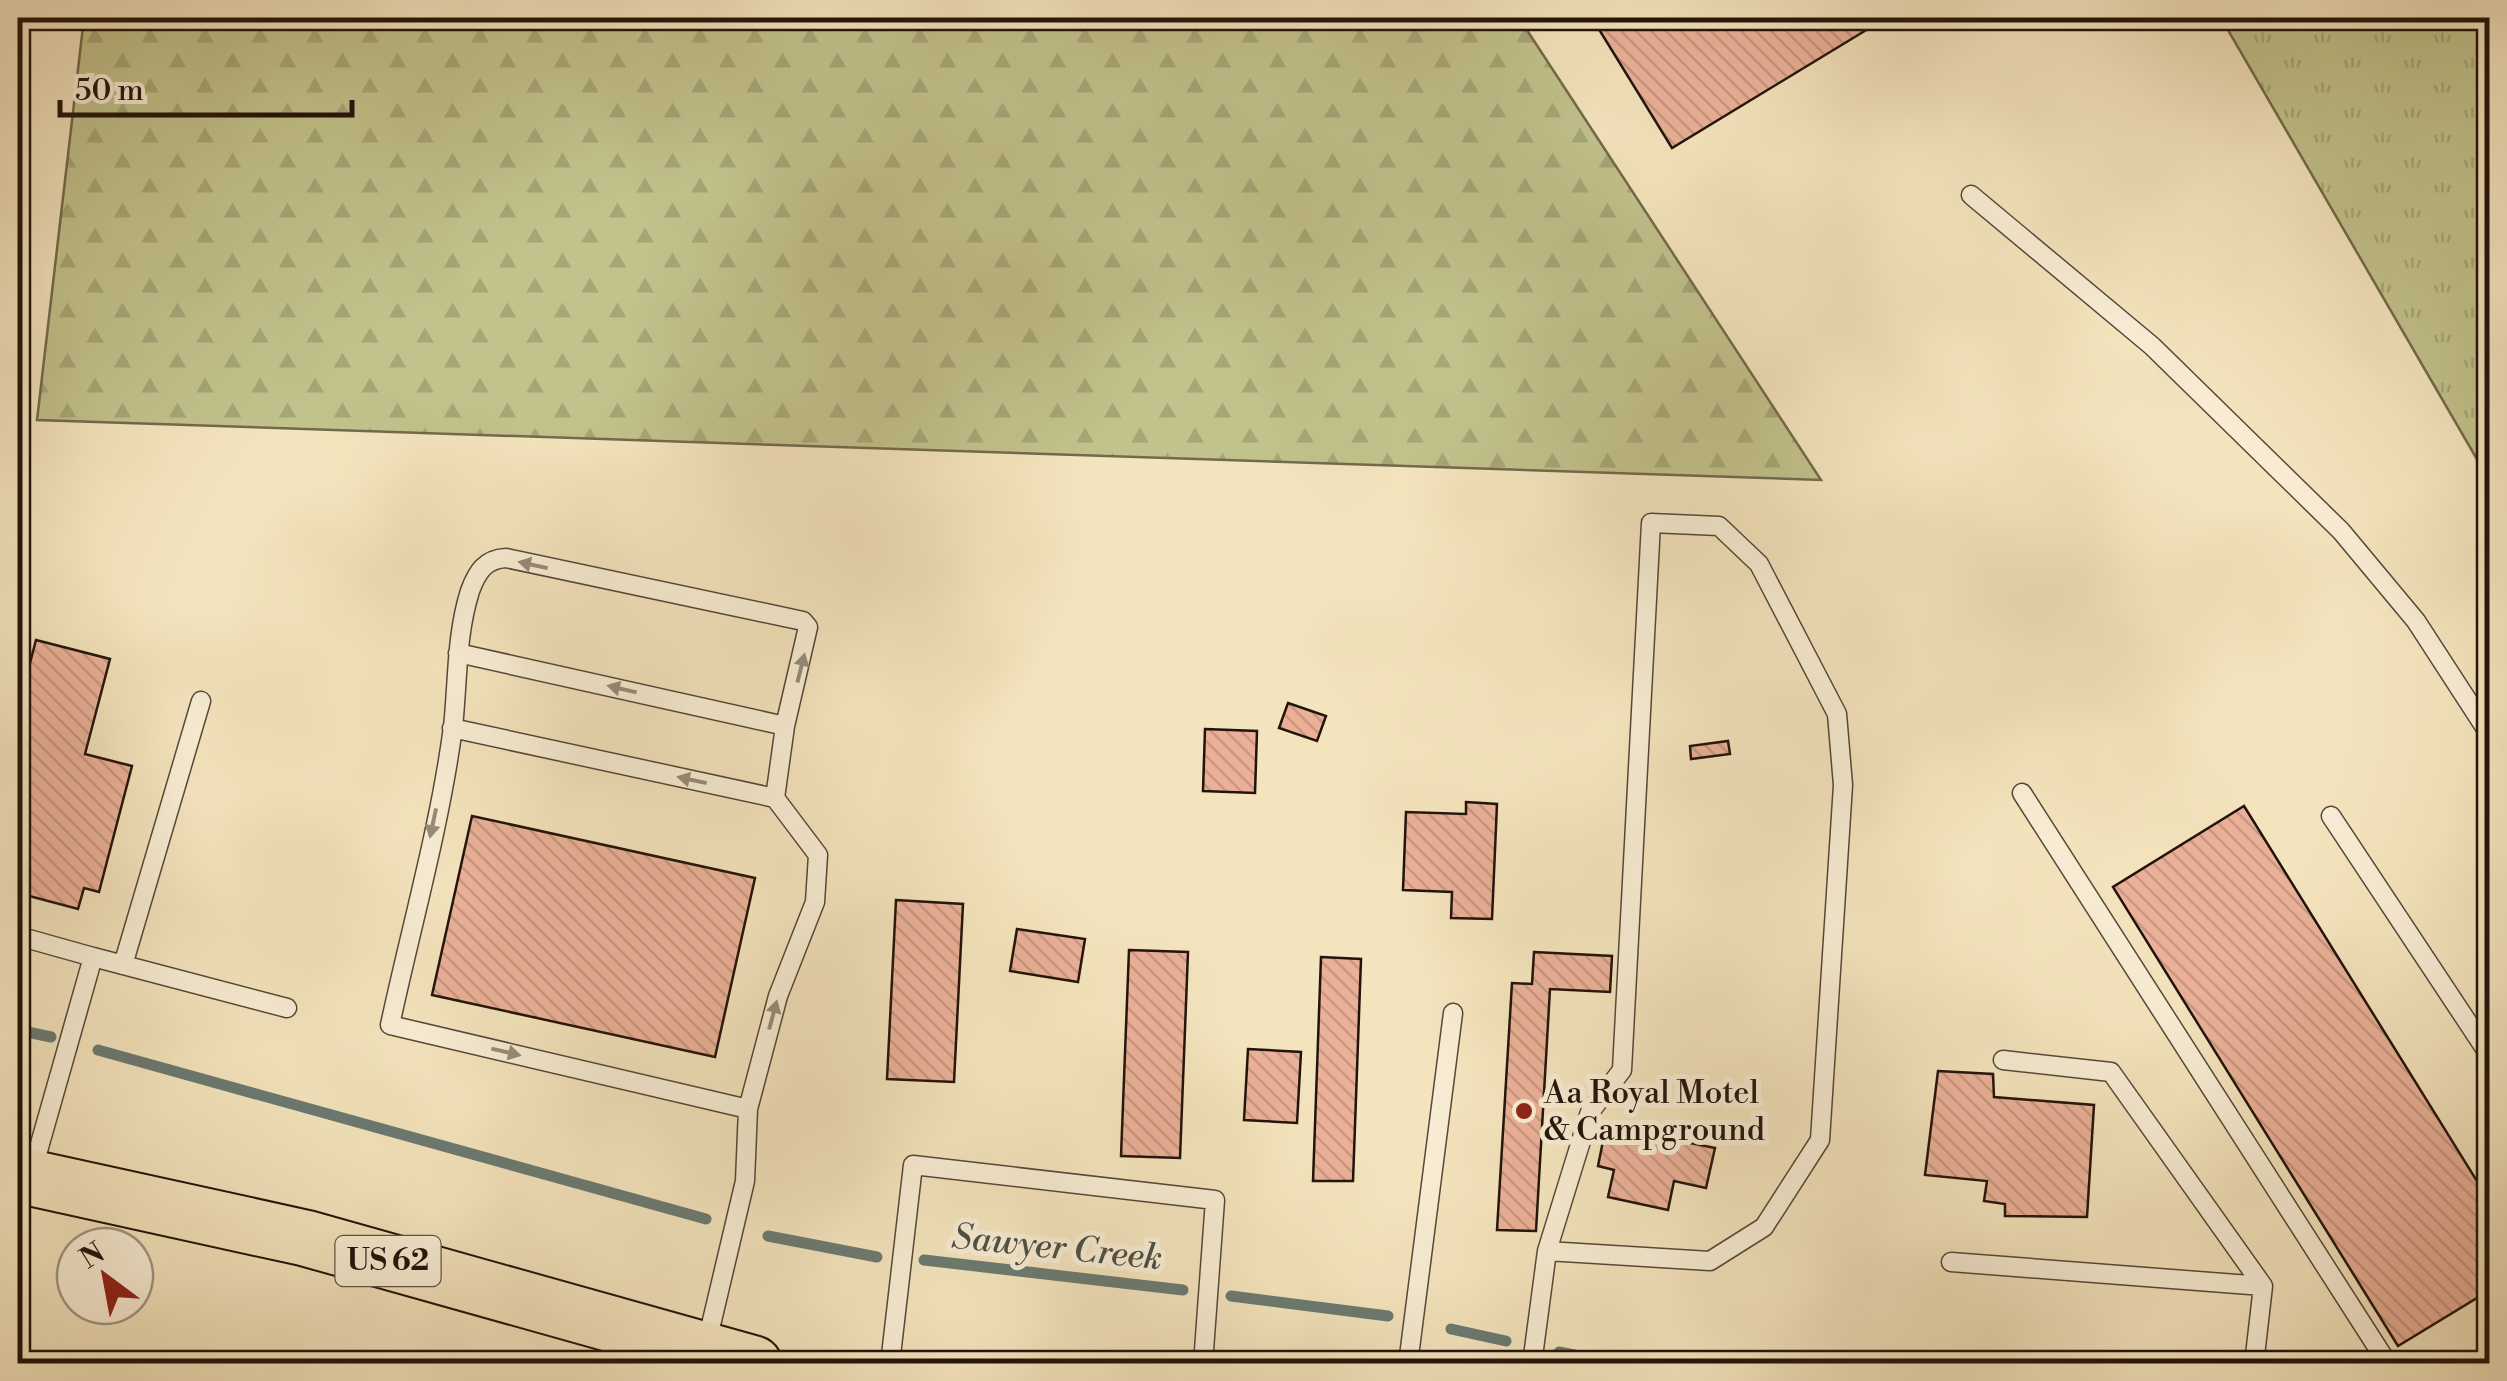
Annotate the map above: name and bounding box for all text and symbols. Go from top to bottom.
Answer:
scale bar [60,55,352,117]
text: 50 m [75,72,144,110]
one-way arrow [517,556,548,572]
one-way arrow [794,652,809,683]
one-way arrow [606,681,637,696]
one-way arrow [676,771,707,787]
one-way arrow [424,808,440,839]
one-way arrow [765,999,781,1030]
one-way arrow [491,1045,522,1060]
place label: Aa Royal Motel & Campground [1543,1073,1765,1150]
marker: Aa Royal Motel & Campground [1513,1100,1535,1122]
water label: Sawyer Creek [950,1216,1164,1280]
north arrow [55,1226,155,1326]
text: N [74,1235,111,1277]
road number: US 62 [336,1236,440,1286]

